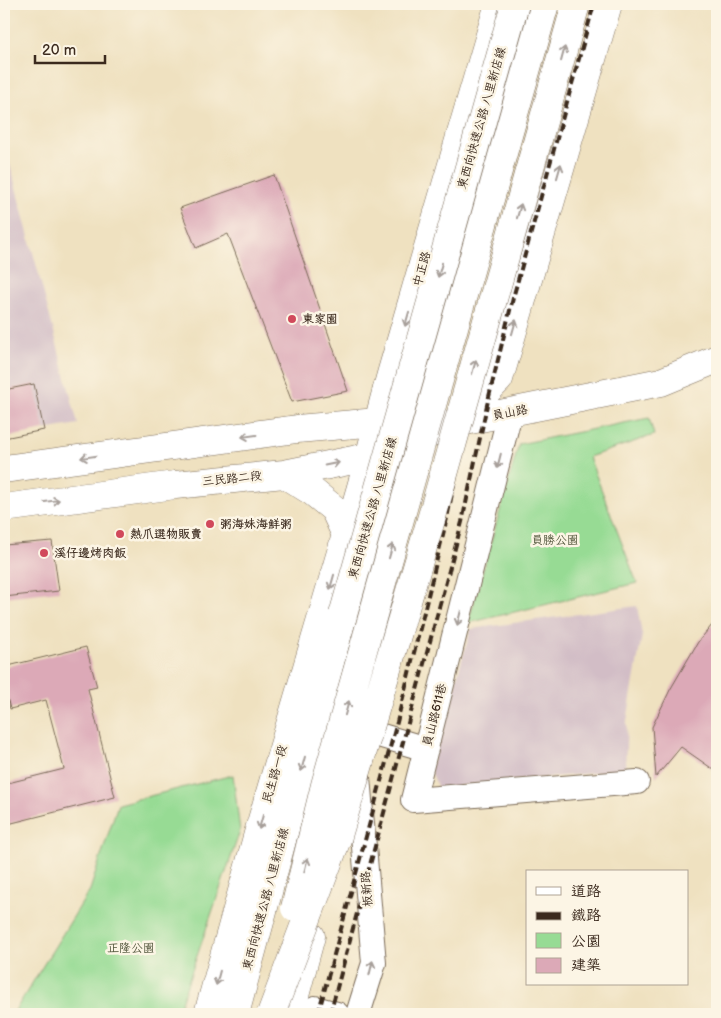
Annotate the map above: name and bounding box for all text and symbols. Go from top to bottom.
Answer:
scale bar [35,32,105,64]
text: 20 m [42,41,76,60]
street label: 東西向快速公路 八里新店線 [454,45,510,191]
one-way arrow [558,47,568,63]
one-way arrow [555,163,565,179]
one-way arrow [514,203,524,219]
street label: 中正路 [410,250,434,288]
one-way arrow [434,261,444,277]
one-way arrow [401,311,411,327]
place label: 東家園 [302,312,338,327]
marker: 東家園 [286,313,298,325]
one-way arrow [510,319,520,335]
one-way arrow [470,359,480,375]
street label: 員山路 [491,402,529,424]
one-way arrow [241,431,257,441]
street label: 東西向快速公路 八里新店線 [345,435,401,581]
one-way arrow [80,452,96,462]
one-way arrow [494,452,503,468]
one-way arrow [323,459,339,468]
street label: 三民路二段 [201,468,263,490]
one-way arrow [44,496,60,506]
place label: 粥海妹海鮮粥 [220,517,292,532]
marker: 粥海妹海鮮粥 [204,518,216,530]
place label: 熱爪選物販賣 [130,527,202,542]
marker: 熱爪選物販賣 [114,528,126,540]
park label: 員勝公園 [531,533,579,548]
one-way arrow [386,544,396,560]
place label: 溪仔邊烤肉飯 [54,546,127,561]
marker: 溪仔邊烤肉飯 [38,547,50,559]
one-way arrow [326,574,336,590]
one-way arrow [454,610,463,626]
street label: 員山路611巷 [420,682,450,748]
one-way arrow [343,700,352,716]
street label: 民生路一段 [260,743,290,805]
one-way arrow [297,755,307,771]
one-way arrow [255,813,265,829]
street label: 東西向快速公路 八里新店線 [240,826,292,972]
one-way arrow [302,857,311,873]
street label: 板新路 [358,870,376,908]
legend [526,870,688,986]
text: 道路 [571,882,601,901]
text: 鐵路 [571,906,601,925]
text: 公園 [571,932,601,951]
park label: 正隆公園 [107,941,155,956]
text: 建築 [571,956,601,975]
one-way arrow [367,960,376,976]
one-way arrow [212,970,222,986]

